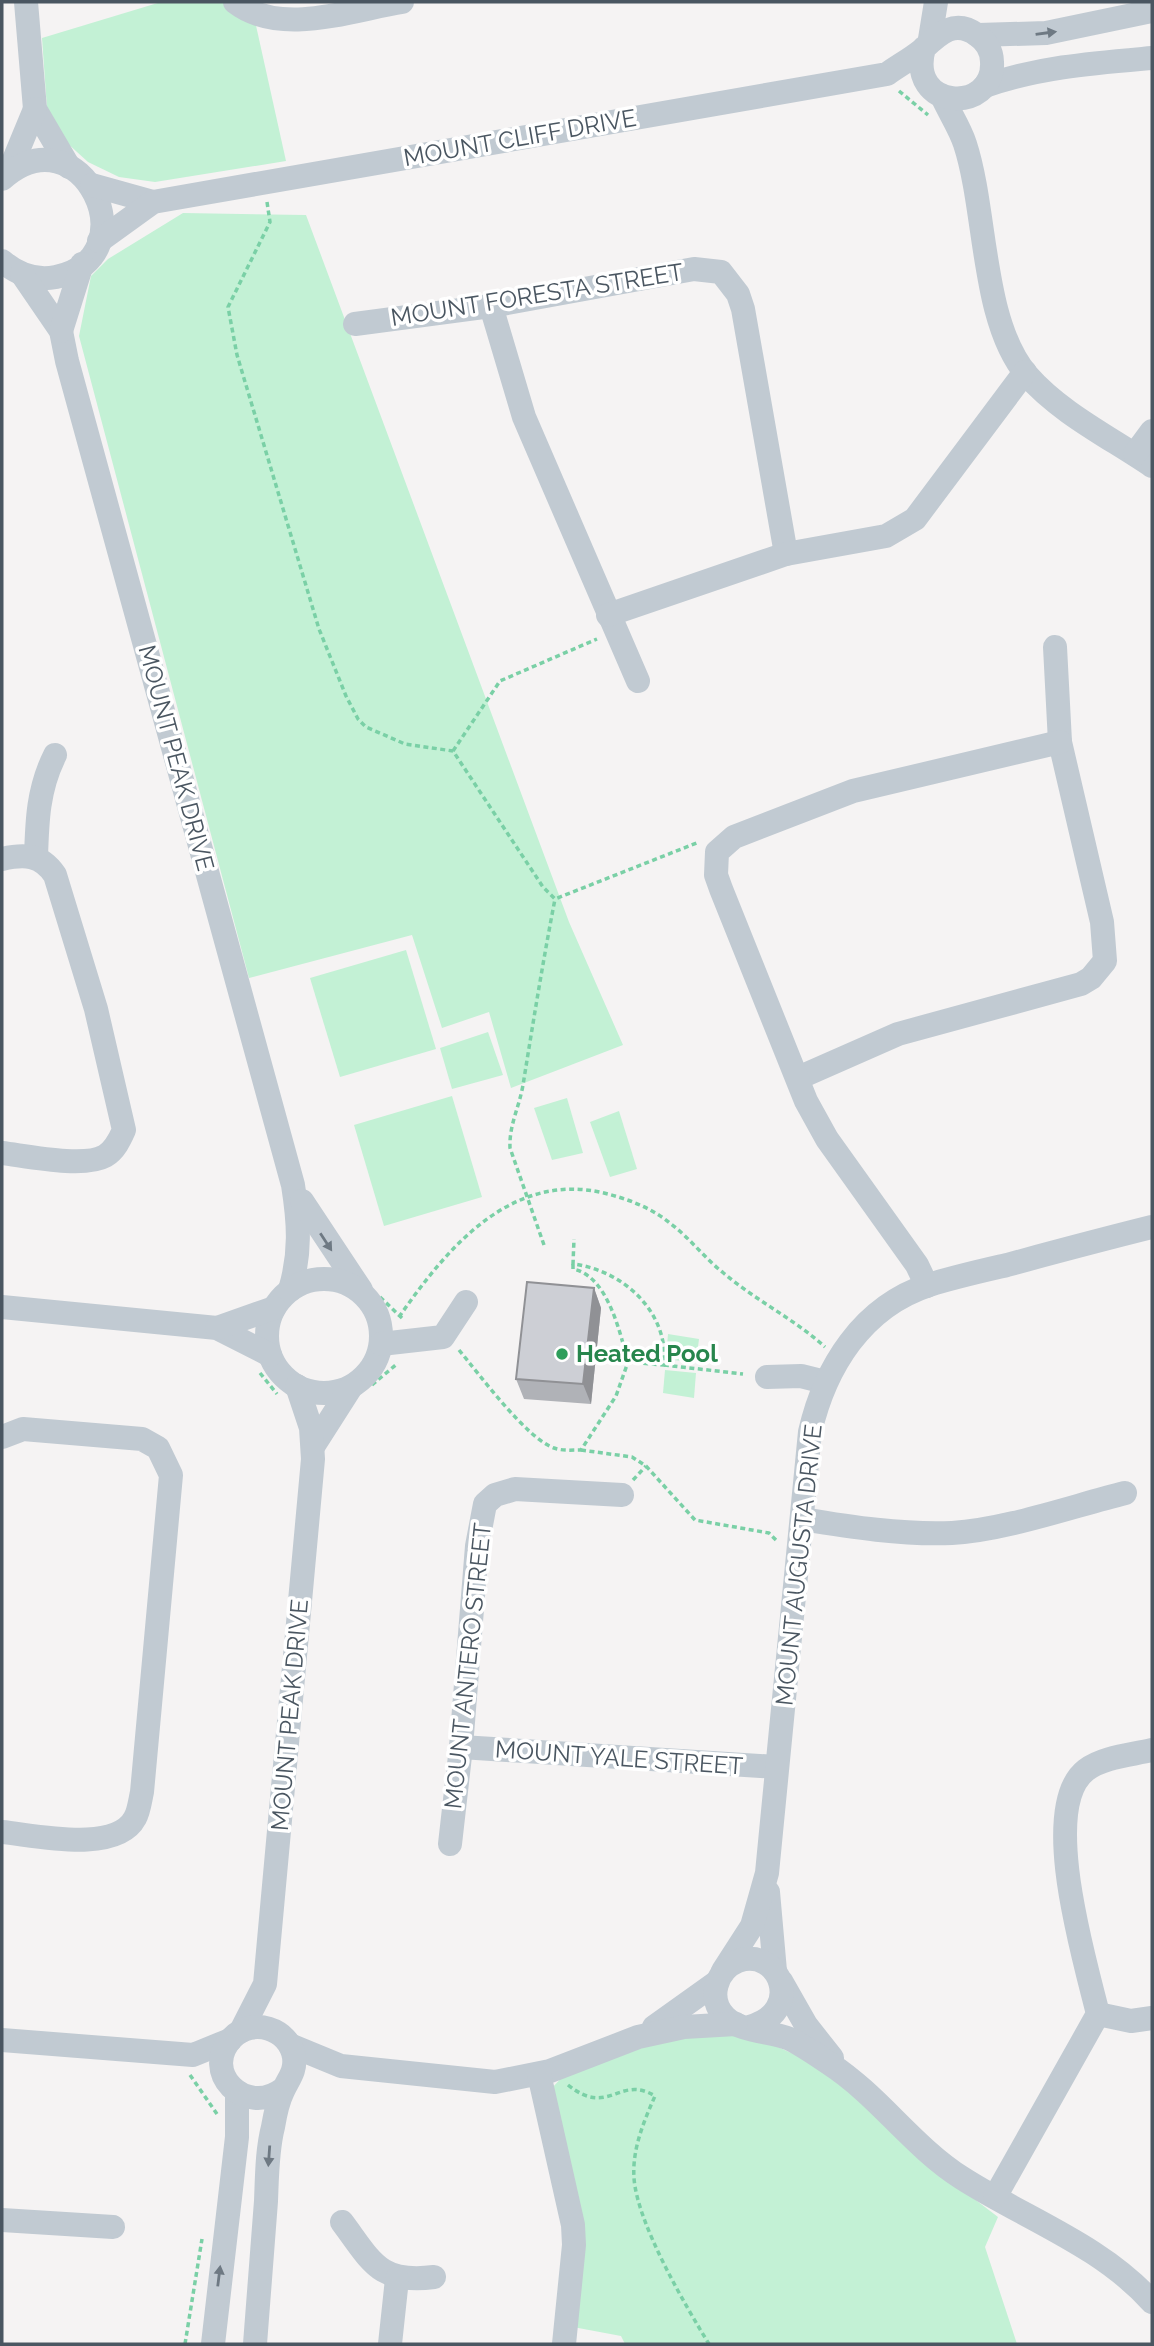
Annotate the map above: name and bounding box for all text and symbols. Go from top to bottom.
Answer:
one-way arrow [1035,27,1057,38]
street label: MOUNT CLIFF DRIVE [401,103,638,172]
street label: MOUNT FORESTA STREET [389,257,686,332]
street label: MOUNT PEAK DRIVE [132,642,221,874]
one-way arrow [320,1233,333,1252]
place label: Heated Pool [576,1339,718,1368]
marker: Heated Pool [554,1346,570,1362]
street label: MOUNT AUGUSTA DRIVE [769,1423,828,1707]
street label: MOUNT ANTERO STREET [438,1521,497,1810]
street label: MOUNT PEAK DRIVE [265,1598,314,1832]
street label: MOUNT YALE STREET [494,1734,744,1781]
one-way arrow [263,2145,274,2167]
one-way arrow [214,2265,225,2287]

